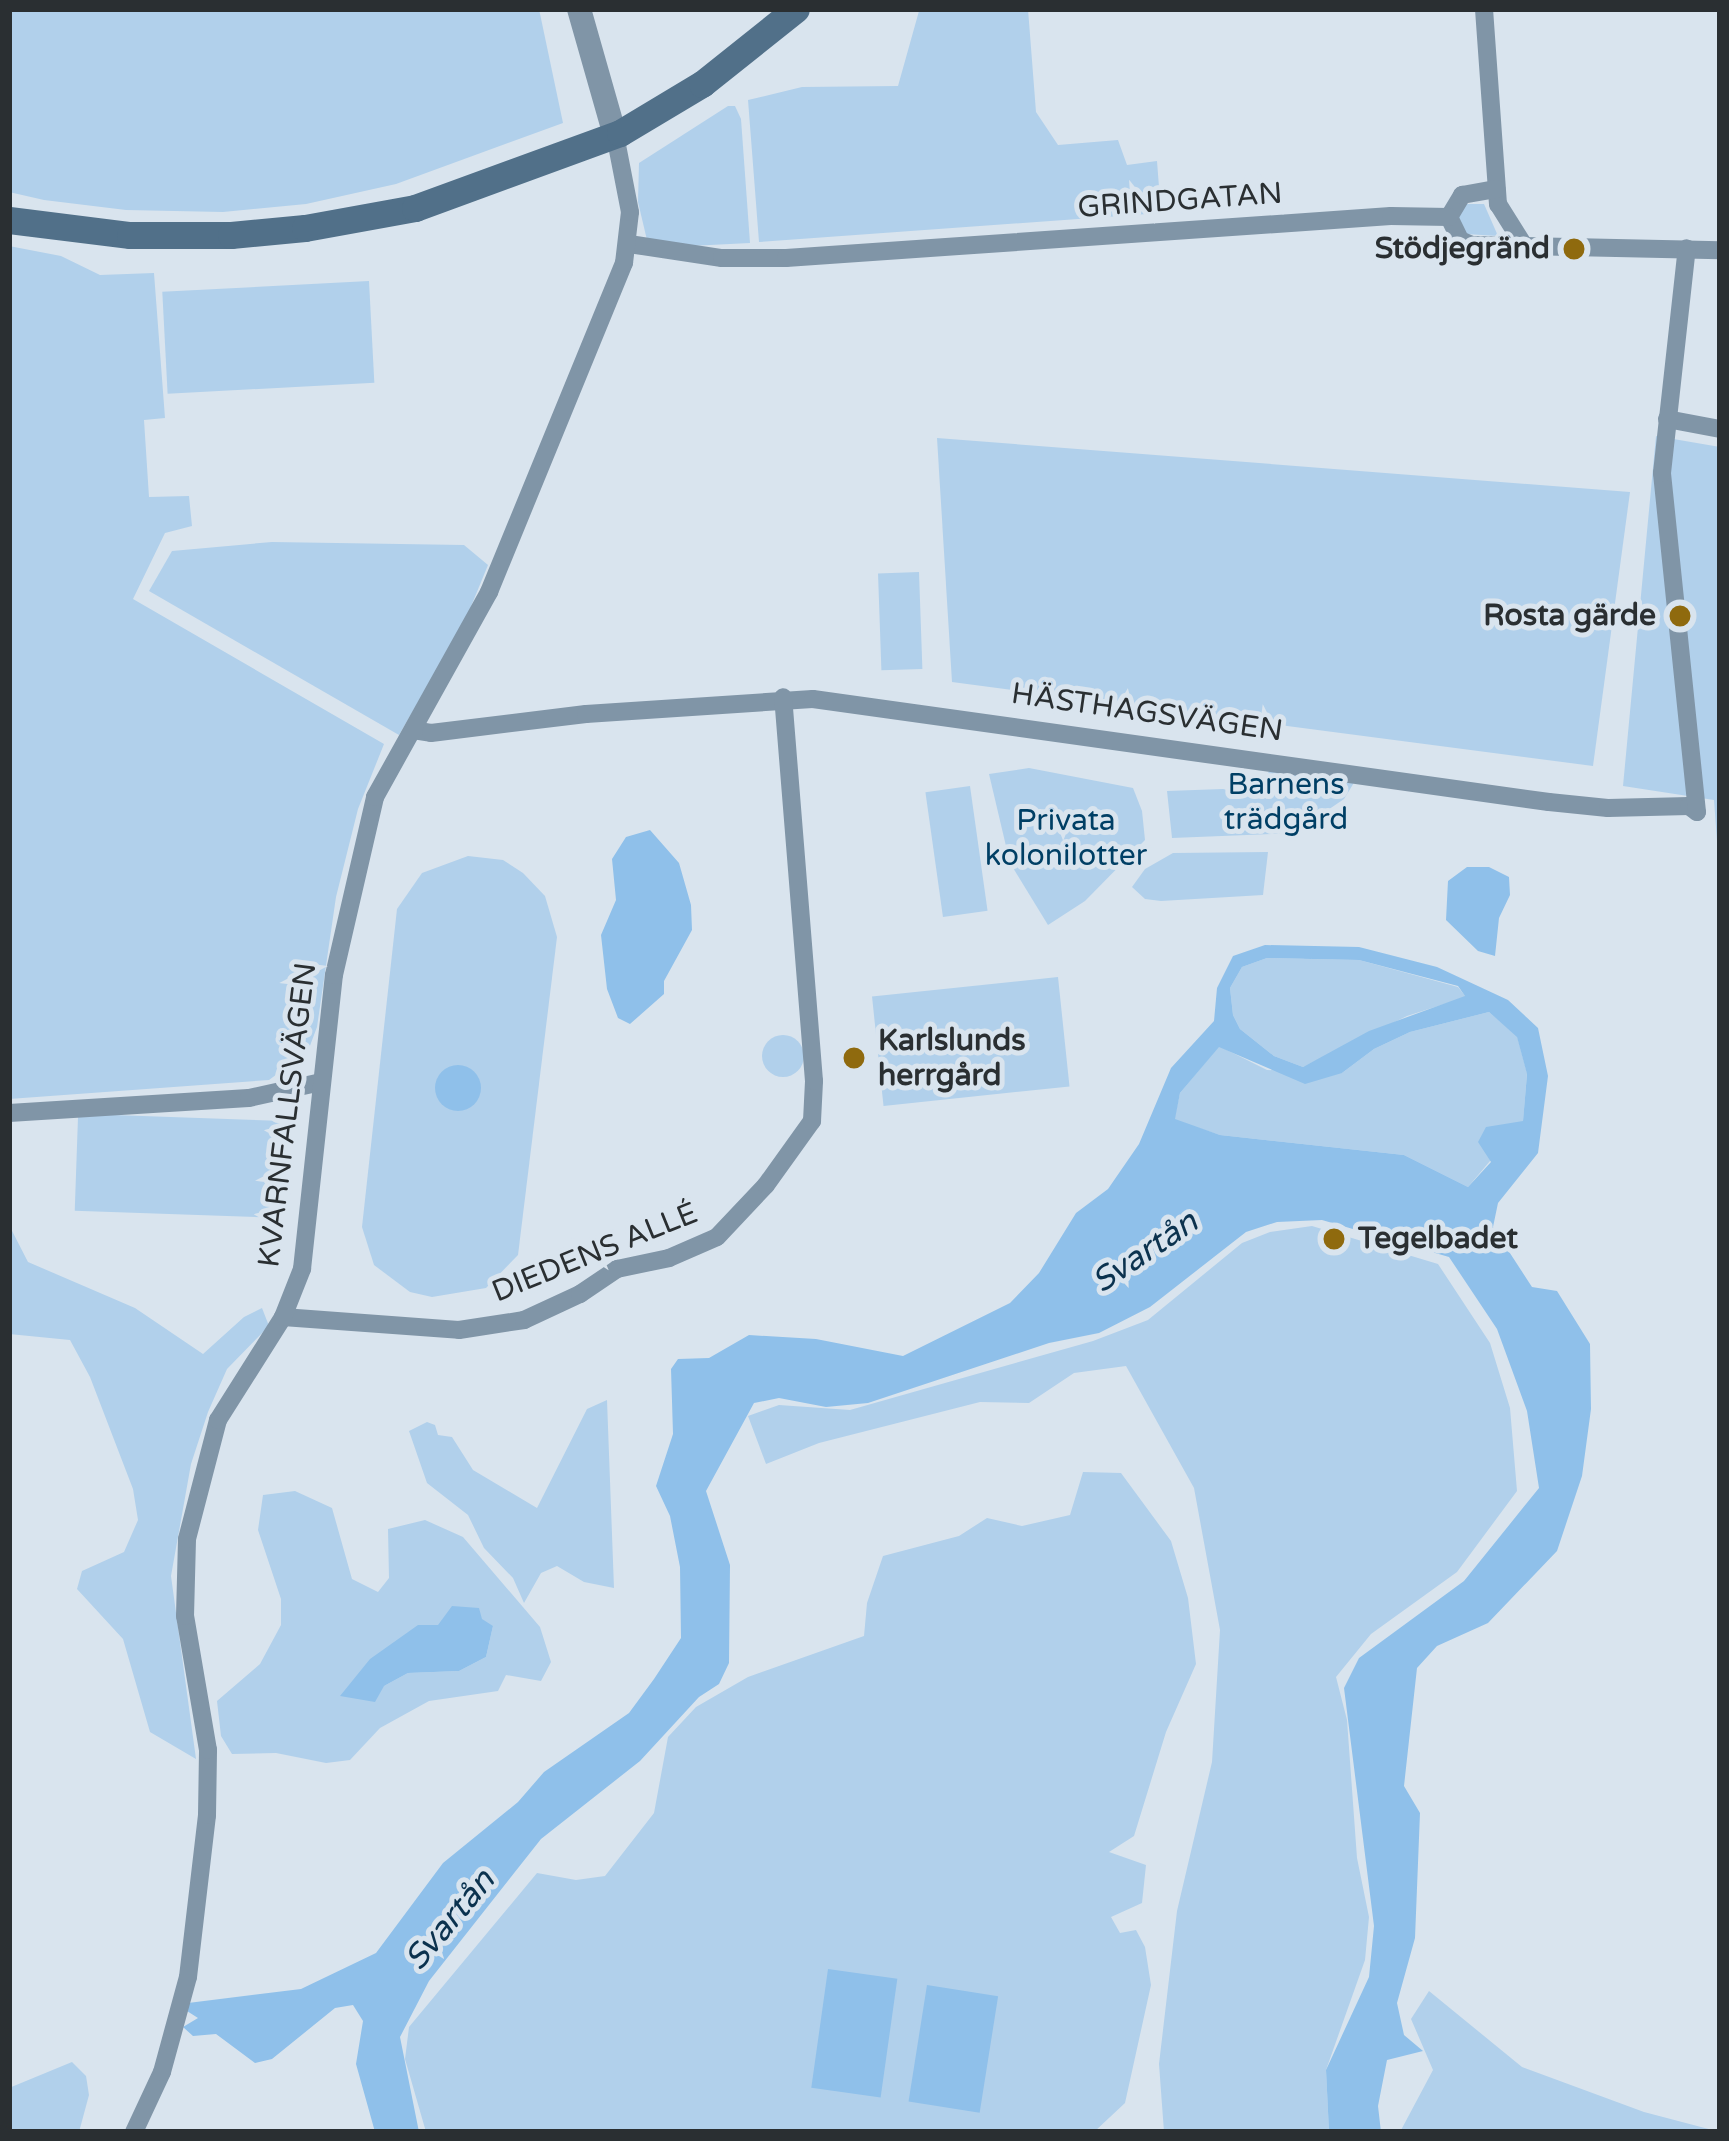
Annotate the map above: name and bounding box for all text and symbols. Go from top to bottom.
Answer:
street label: GRINDGATAN [1076,176,1284,226]
place label: Stödjegränd [1375,231,1550,267]
marker: Stödjegränd [1561,236,1587,262]
place label: Rosta gärde [1483,598,1656,634]
marker: Rosta gärde [1667,603,1693,629]
street label: HÄSTHAGSVÄGEN [1009,676,1285,750]
park label: Barnens trädgård [1224,767,1348,838]
park label: Privata kolonilotter [985,803,1147,874]
street label: KVARNFALLSVÄGEN [251,961,325,1269]
place label: Karlslunds herrgård [878,1023,1026,1094]
marker: Karlslunds herrgård [841,1045,867,1071]
street label: DIEDENS ALLÉ [487,1195,703,1311]
water label: Svartån [1085,1202,1205,1302]
place label: Tegelbadet [1358,1221,1518,1257]
marker: Tegelbadet [1321,1226,1347,1252]
water label: Svartån [397,1862,503,1978]

